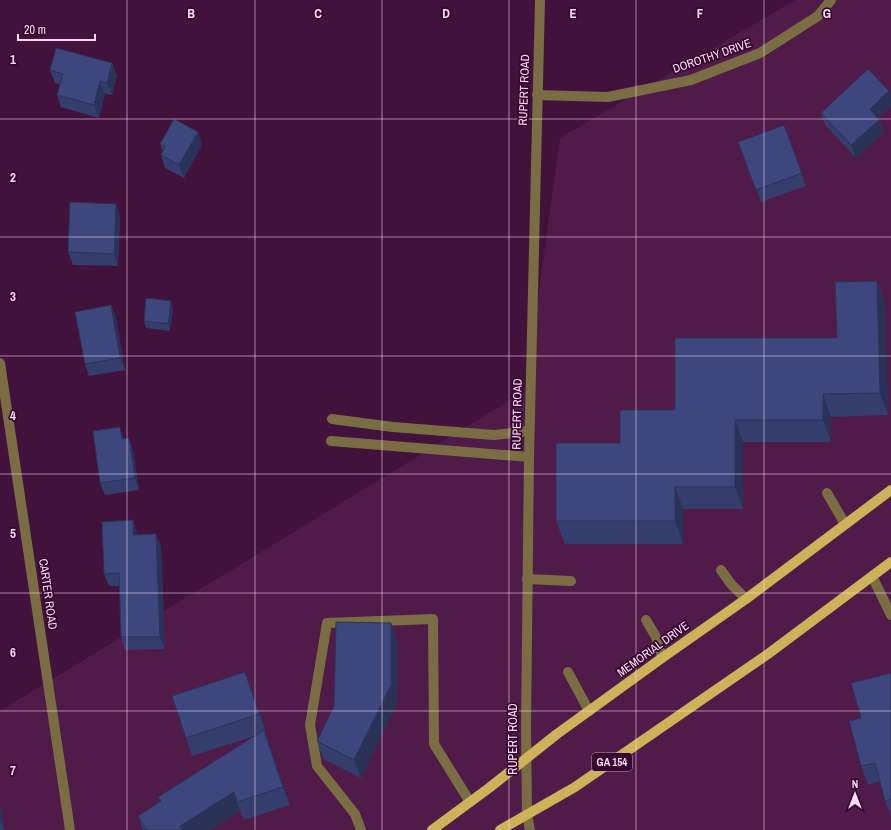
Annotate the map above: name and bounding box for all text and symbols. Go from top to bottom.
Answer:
text: B [187,5,195,22]
text: C [314,5,322,22]
text: D [442,5,450,22]
text: E [569,5,577,22]
text: F [697,5,704,22]
text: G [823,5,831,22]
scale bar [18,16,95,42]
text: 20 m [24,22,46,38]
street label: DOROTHY DRIVE [671,35,753,77]
text: 1 [10,51,16,68]
street label: RUPERT ROAD [515,54,533,126]
text: 2 [10,169,16,186]
text: 3 [10,288,16,305]
street label: RUPERT ROAD [508,378,526,450]
text: 4 [10,407,16,424]
text: 5 [10,525,16,542]
street label: CARTER ROAD [35,558,61,630]
street label: MEMORIAL DRIVE [614,618,692,680]
text: 6 [10,644,16,661]
street label: RUPERT ROAD [505,703,521,775]
road number: GA 154 [592,753,632,771]
text: 7 [10,762,16,779]
north arrow [835,774,875,814]
text: N [852,777,858,791]

